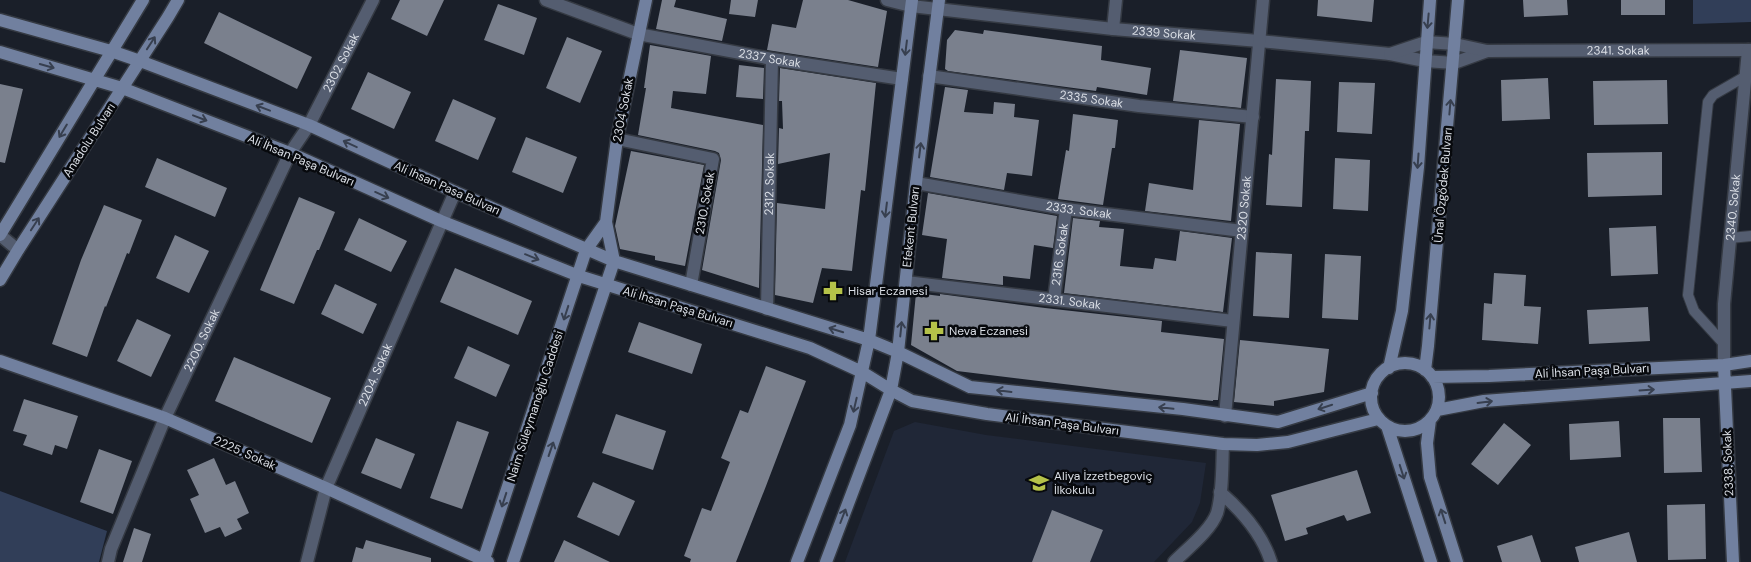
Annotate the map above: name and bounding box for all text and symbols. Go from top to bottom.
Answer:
one-way arrow [1423,13,1433,29]
street label: 2339 Sokak [1131,23,1196,44]
street label: 2302 Sokak [319,30,363,95]
one-way arrow [146,36,157,50]
one-way arrow [901,40,911,56]
street label: 2341. Sokak [1587,42,1650,59]
street label: 2337 Sokak [737,45,802,71]
one-way arrow [38,61,54,71]
street label: 2304 Sokak [609,76,637,144]
street label: 2335 Sokak [1058,87,1124,112]
one-way arrow [1445,99,1454,115]
street label: Anadolu Bulvarı [59,100,119,180]
one-way arrow [256,103,271,112]
one-way arrow [192,114,208,123]
one-way arrow [58,124,68,138]
street label: Ünal Özgödek Bulvarı [1430,127,1456,243]
street label: Ali İhsan Paşa Bulvarı [245,130,357,190]
one-way arrow [343,139,358,149]
one-way arrow [915,142,925,158]
street label: 2312. Sokak [761,152,778,216]
one-way arrow [1414,152,1423,168]
street label: Ali Ihsan Pasa Bulvarı [391,157,503,219]
street label: 2310. Sokak [692,170,718,236]
street label: 2340. Sokak [1722,173,1744,242]
street label: 2320 Sokak [1233,175,1255,241]
street label: Efekent Bulvarı [899,186,923,268]
one-way arrow [374,190,389,200]
street label: 2333. Sokak [1044,198,1113,223]
one-way arrow [881,201,891,217]
one-way arrow [30,217,40,231]
street label: 2316. Sokak [1048,222,1072,287]
one-way arrow [524,253,539,262]
pharmacy icon: Hisar Eczanesi [822,280,844,302]
street label: Ali İhsan Paşa Bulvarı [621,283,735,331]
place label: Hisar Eczanesi [848,283,928,299]
street label: 2331. Sokak [1038,290,1102,313]
one-way arrow [561,305,571,321]
street label: 2200. Sokak [180,306,223,374]
one-way arrow [1425,314,1435,330]
pharmacy icon: Neva Eczanesi [923,320,945,342]
one-way arrow [896,321,906,337]
place label: Neva Eczanesi [949,323,1028,339]
one-way arrow [829,325,845,334]
street label: Naim Süleymanoğlu Caddesi [503,328,567,483]
street label: 2204. Sokak [355,341,396,409]
street label: Ali İhsan Paşa Bulvarı [1534,360,1650,382]
one-way arrow [1638,385,1654,394]
one-way arrow [997,386,1013,396]
one-way arrow [850,396,859,412]
one-way arrow [1476,397,1492,407]
one-way arrow [1317,402,1333,412]
one-way arrow [1158,403,1174,413]
street label: Ali İhsan Paşa Bulvarı [1004,409,1120,439]
street label: 2338. Sokak [1719,429,1737,497]
street label: 2225. Sokak [211,432,279,474]
one-way arrow [547,442,556,458]
one-way arrow [1398,464,1408,480]
place label: Aliya İzzetbegoviç İlkokulu [1054,468,1152,498]
school or university icon: Aliya İzzetbegoviç İlkokulu [1028,472,1050,494]
one-way arrow [498,492,508,508]
one-way arrow [1437,508,1447,524]
one-way arrow [839,509,848,525]

